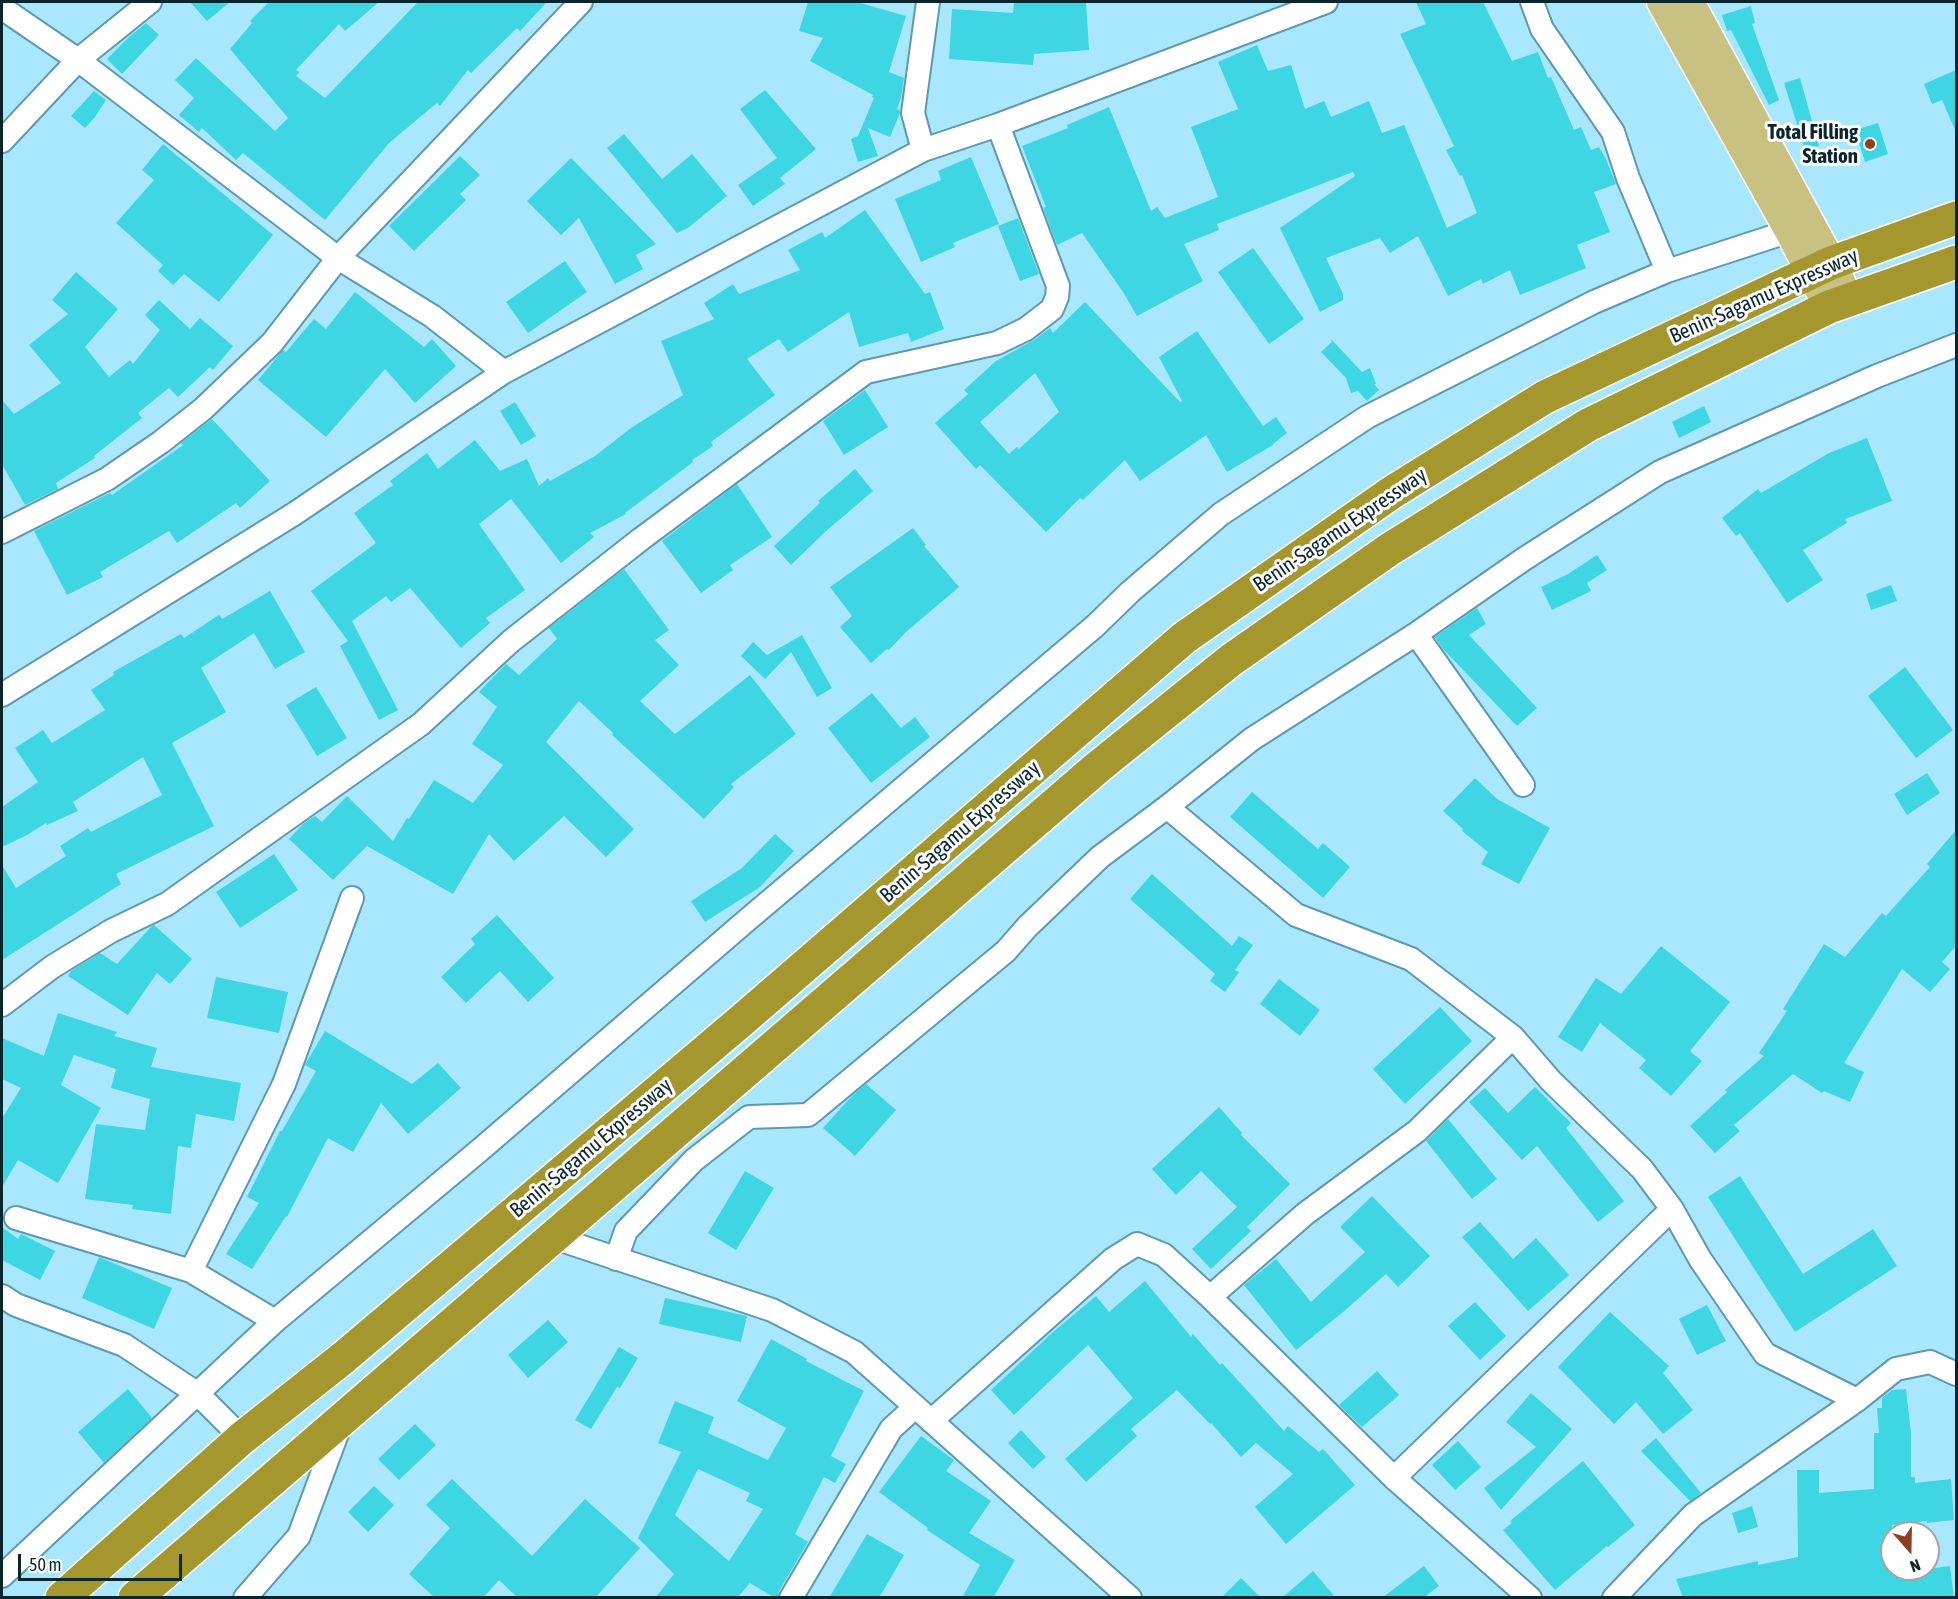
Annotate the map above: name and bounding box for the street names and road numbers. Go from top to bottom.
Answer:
street label: Benin-Sagamu Expressway [1666,243,1862,349]
street label: Benin-Sagamu Expressway [1249,463,1431,597]
street label: Benin-Sagamu Expressway [875,756,1045,908]
street label: Benin-Sagamu Expressway [505,1073,677,1223]

